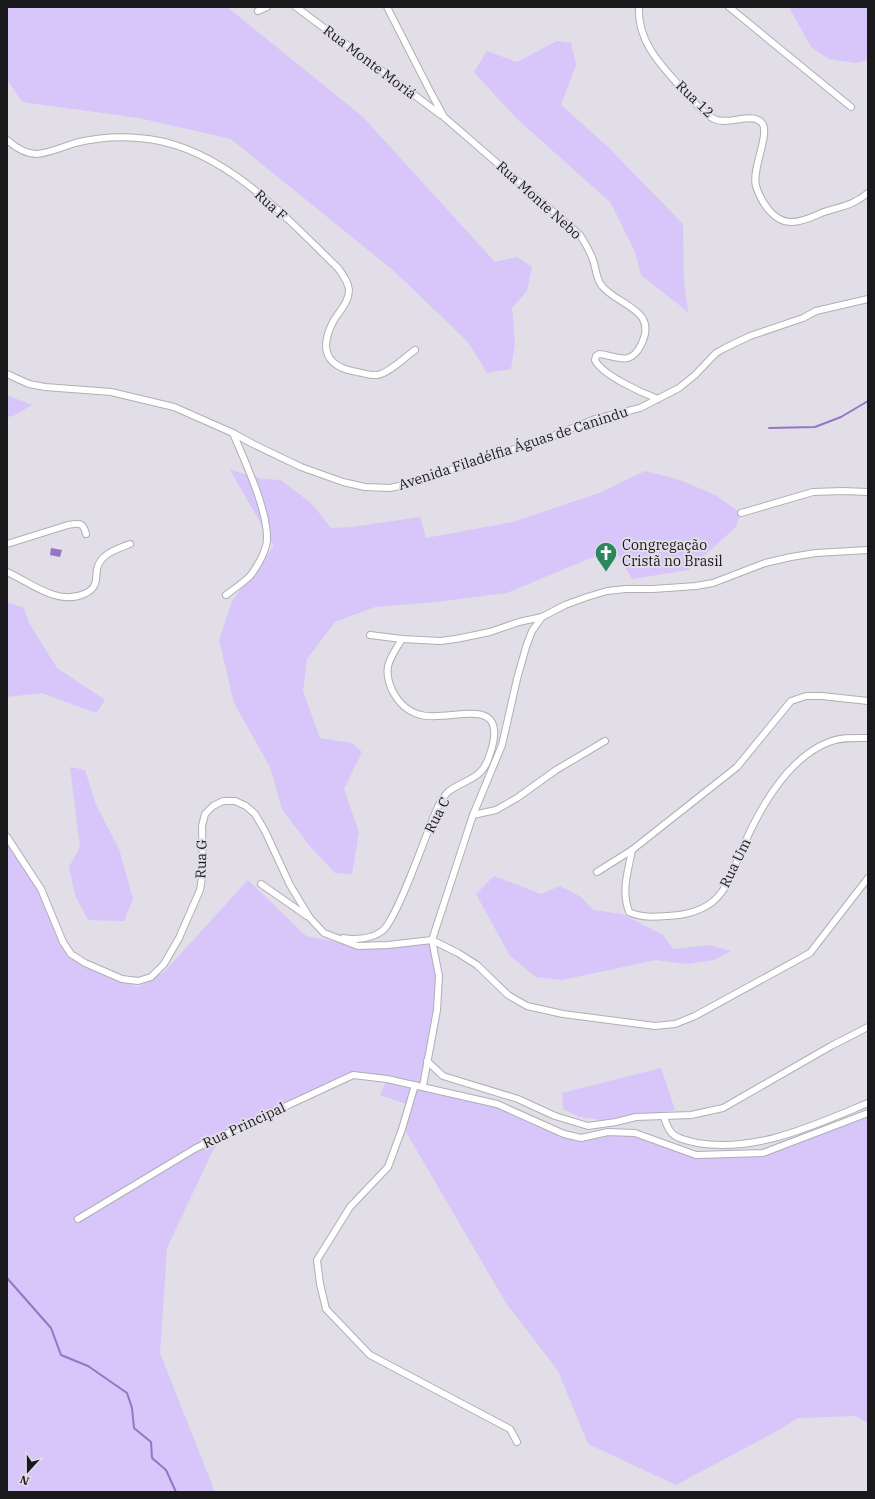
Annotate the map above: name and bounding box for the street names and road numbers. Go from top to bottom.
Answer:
street label: Rua Monte Moriá [320,21,420,103]
street label: Rua 12 [672,77,718,121]
street label: Rua Monte Nebo [493,157,585,243]
street label: Rua F [251,186,291,224]
street label: Avenida Filadélfia Águas de Canindu [396,401,630,494]
street label: Rua C [420,794,454,836]
street label: Rua Um [715,835,755,891]
street label: Rua G [191,839,211,879]
street label: Rua Principal [200,1098,288,1152]

